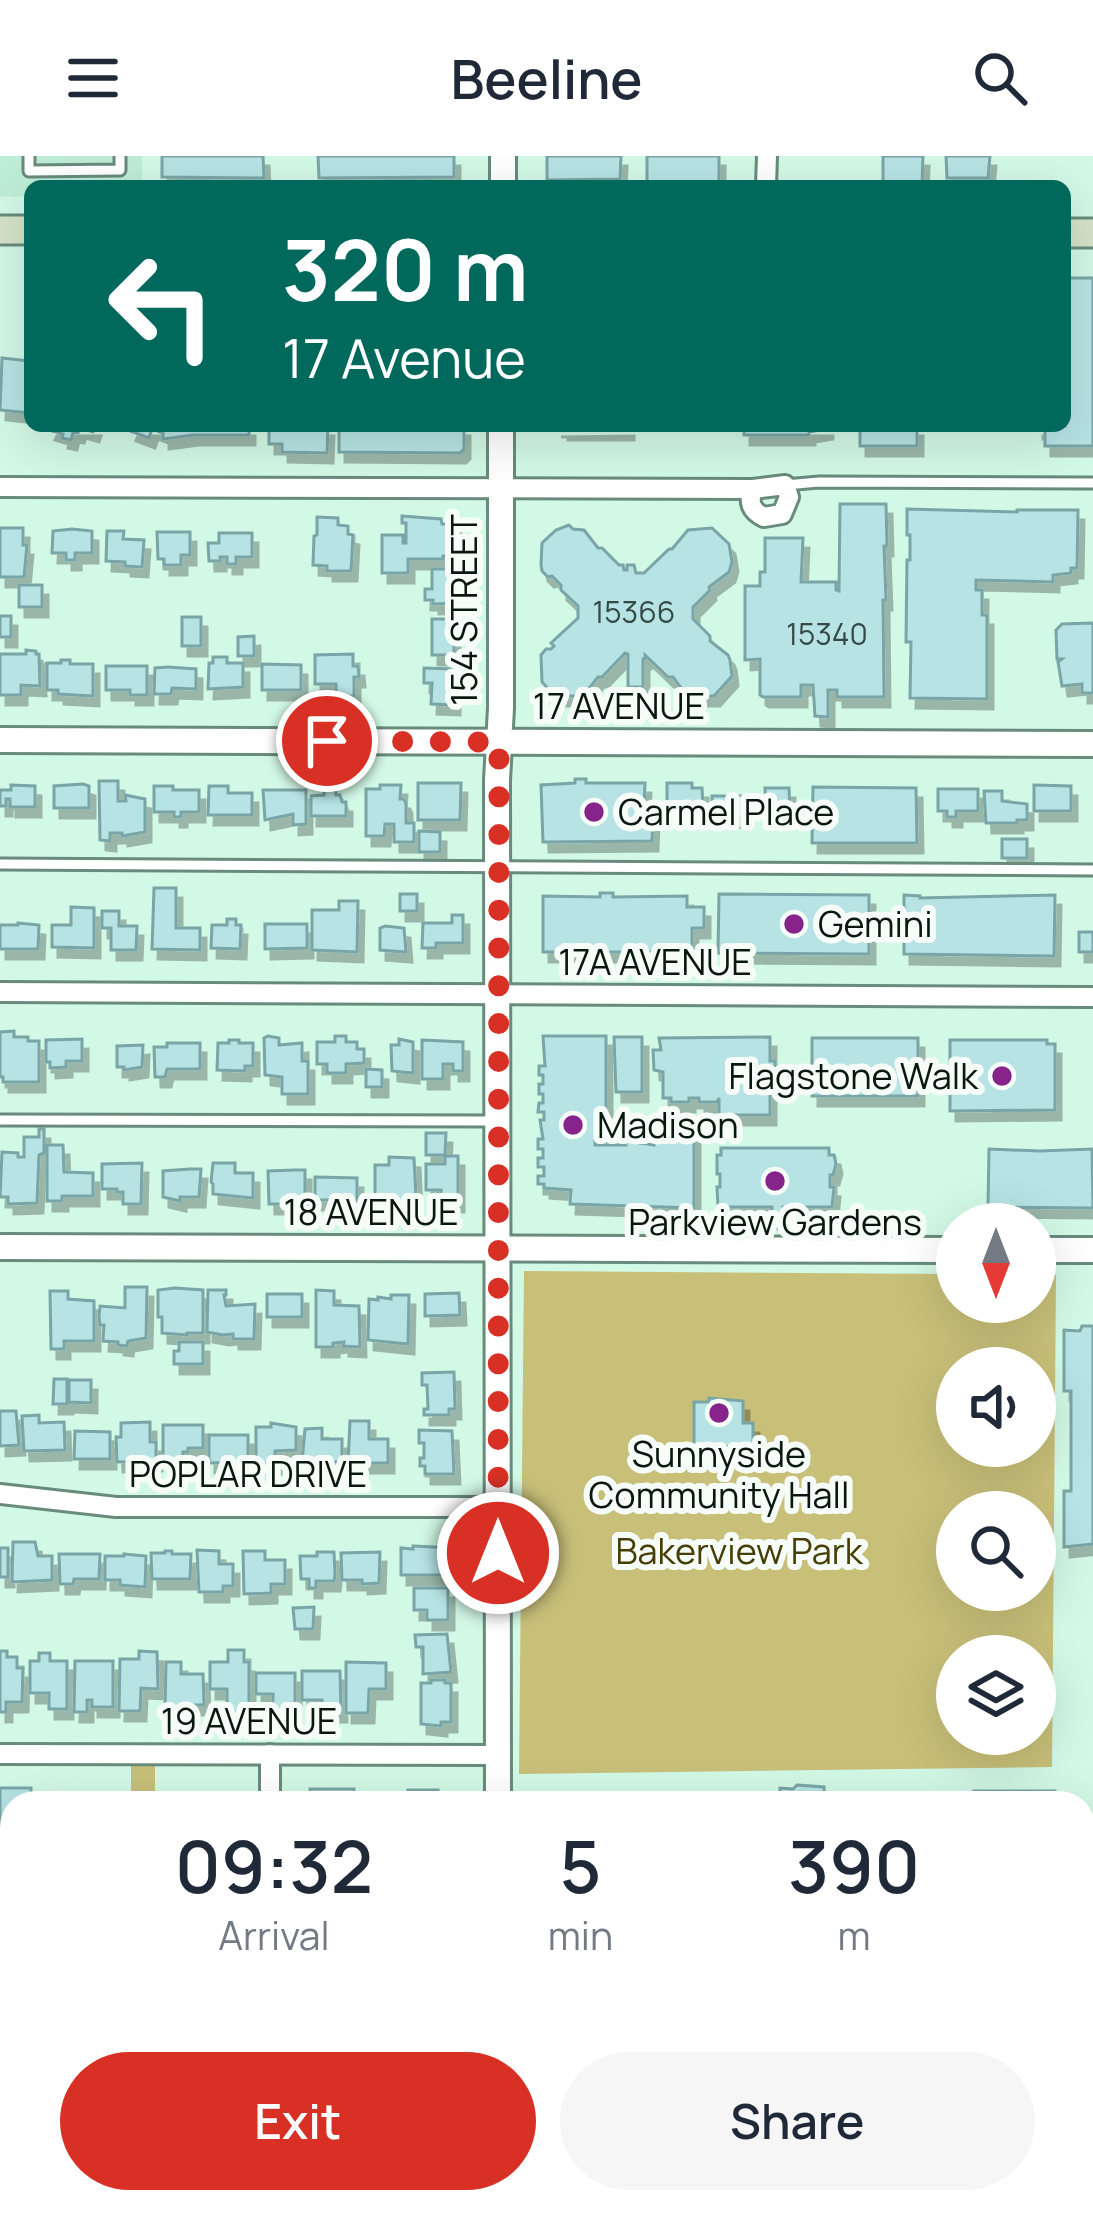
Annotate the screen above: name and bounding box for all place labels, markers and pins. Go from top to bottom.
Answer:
pin [276,690,378,792]
place label: Carmel Place [618,787,834,836]
marker: Carmel Place [581,799,607,825]
place label: Gemini [818,899,933,948]
marker: Gemini [781,911,807,937]
place label: Flagstone Walk [728,1051,979,1100]
marker: Flagstone Walk [989,1063,1015,1089]
place label: Madison [597,1100,739,1149]
marker: Madison [560,1112,586,1138]
marker: Parkview Gardens [762,1168,788,1194]
place label: Parkview Gardens [628,1197,922,1246]
marker: Sunnyside Community Hall [706,1400,732,1426]
place label: Sunnyside Community Hall [589,1429,849,1519]

